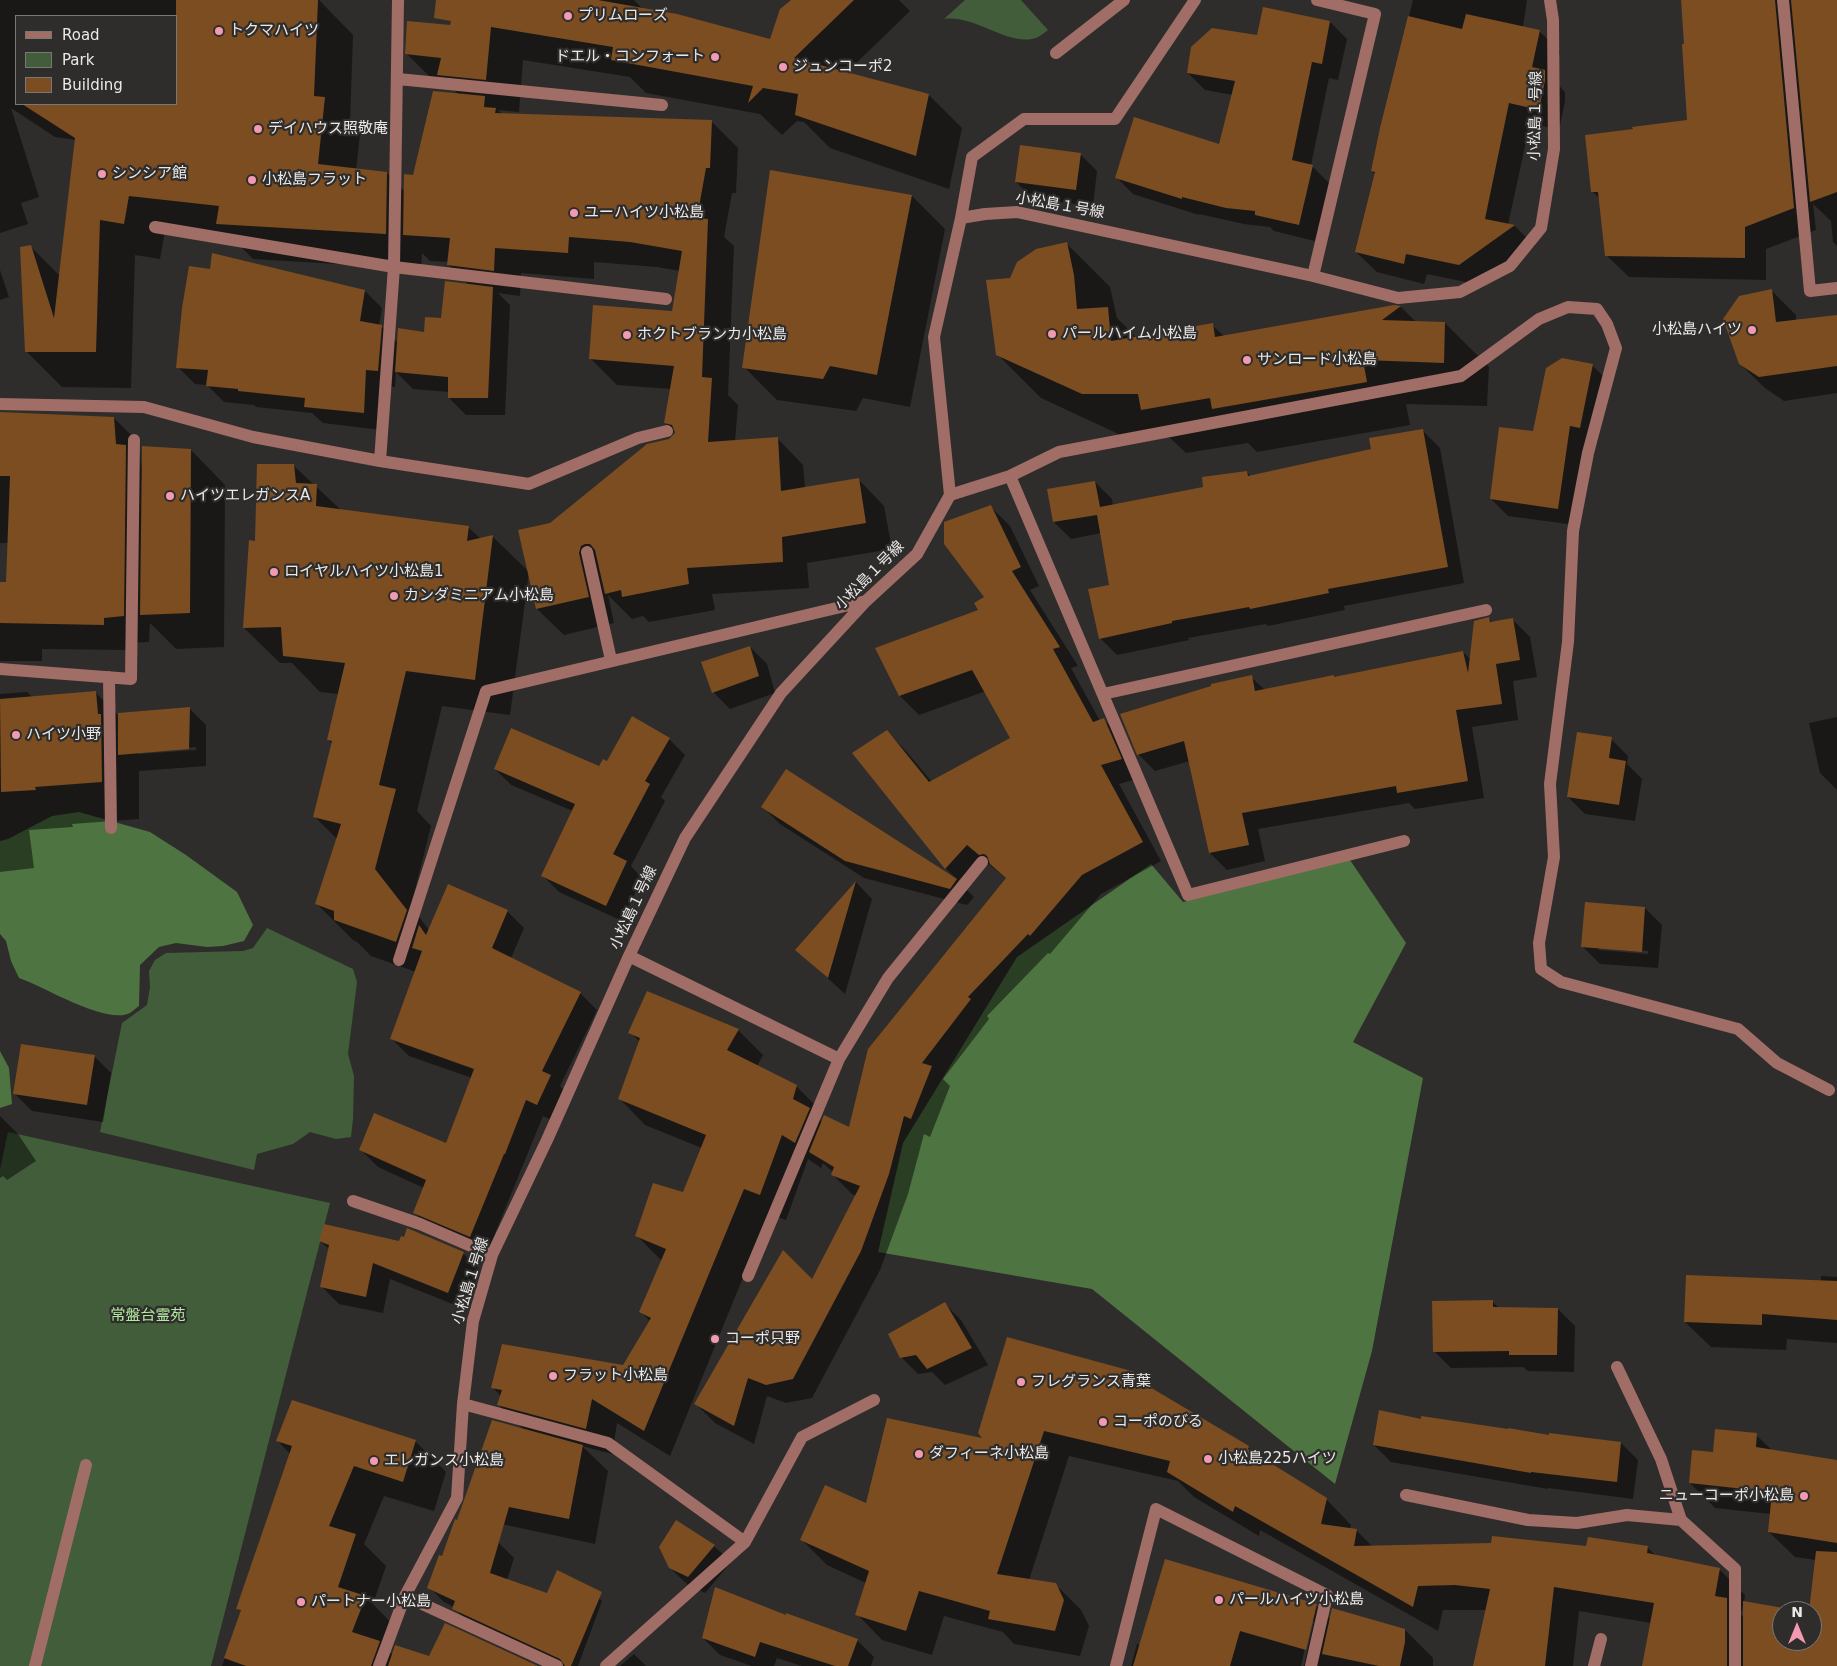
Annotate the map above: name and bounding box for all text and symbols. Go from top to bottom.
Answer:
place label: プリムローズ [578,7,668,25]
marker: プリムローズ [562,10,574,22]
legend [15,15,178,105]
place label: トクマハイツ [229,22,319,40]
marker: トクマハイツ [213,25,225,37]
text: Road [62,26,100,44]
place label: ドエル・コンフォート [555,48,705,66]
text: Park [62,51,94,69]
marker: ドエル・コンフォート [709,51,721,63]
place label: ジュンコーポ2 [793,58,893,76]
marker: ジュンコーポ2 [777,61,789,73]
street label: 小松島１号線 [1526,71,1546,161]
text: Building [62,76,123,94]
place label: デイハウス照敬庵 [268,120,388,138]
marker: デイハウス照敬庵 [252,123,264,135]
place label: シンシア館 [112,165,187,183]
marker: シンシア館 [96,168,108,180]
place label: 小松島フラット [262,171,367,189]
marker: 小松島フラット [246,174,258,186]
street label: 小松島１号線 [1014,189,1106,223]
place label: ユーハイツ小松島 [584,204,704,222]
marker: ユーハイツ小松島 [568,207,580,219]
place label: 小松島ハイツ [1652,321,1742,339]
marker: 小松島ハイツ [1746,324,1758,336]
place label: パールハイム小松島 [1062,325,1197,343]
place label: ホクトブランカ小松島 [637,326,787,344]
marker: パールハイム小松島 [1046,328,1058,340]
marker: ホクトブランカ小松島 [621,329,633,341]
place label: サンロード小松島 [1257,351,1377,369]
marker: サンロード小松島 [1241,354,1253,366]
place label: ハイツエレガンスA [180,487,310,505]
marker: ハイツエレガンスA [164,490,176,502]
street label: 小松島１号線 [832,538,908,614]
place label: ロイヤルハイツ小松島1 [284,563,444,581]
marker: ロイヤルハイツ小松島1 [268,566,280,578]
place label: カンダミニアム小松島 [404,587,554,605]
marker: カンダミニアム小松島 [388,590,400,602]
place label: ハイツ小野 [26,726,101,744]
marker: ハイツ小野 [10,729,22,741]
street label: 小松島１号線 [607,863,661,953]
street label: 小松島１号線 [449,1235,493,1327]
park label: 常盤台霊苑 [111,1307,185,1325]
place label: コーポ只野 [725,1330,800,1348]
marker: コーポ只野 [709,1333,721,1345]
place label: フラット小松島 [563,1367,668,1385]
marker: フラット小松島 [547,1370,559,1382]
place label: フレグランス青葉 [1031,1373,1151,1391]
marker: フレグランス青葉 [1015,1376,1027,1388]
place label: コーポのびる [1113,1413,1203,1431]
marker: コーポのびる [1097,1416,1109,1428]
place label: ダフィーネ小松島 [929,1445,1049,1463]
marker: ダフィーネ小松島 [913,1448,925,1460]
place label: 小松島225ハイツ [1218,1450,1337,1468]
place label: エレガンス小松島 [384,1452,504,1470]
marker: 小松島225ハイツ [1202,1453,1214,1465]
marker: エレガンス小松島 [368,1455,380,1467]
place label: ニューコーポ小松島 [1659,1487,1794,1505]
marker: ニューコーポ小松島 [1798,1490,1810,1502]
place label: パールハイツ小松島 [1229,1591,1364,1609]
place label: パートナー小松島 [311,1593,431,1611]
marker: パールハイツ小松島 [1213,1594,1225,1606]
marker: パートナー小松島 [295,1596,307,1608]
north arrow [1772,1601,1822,1651]
text: N [1791,1604,1803,1620]

